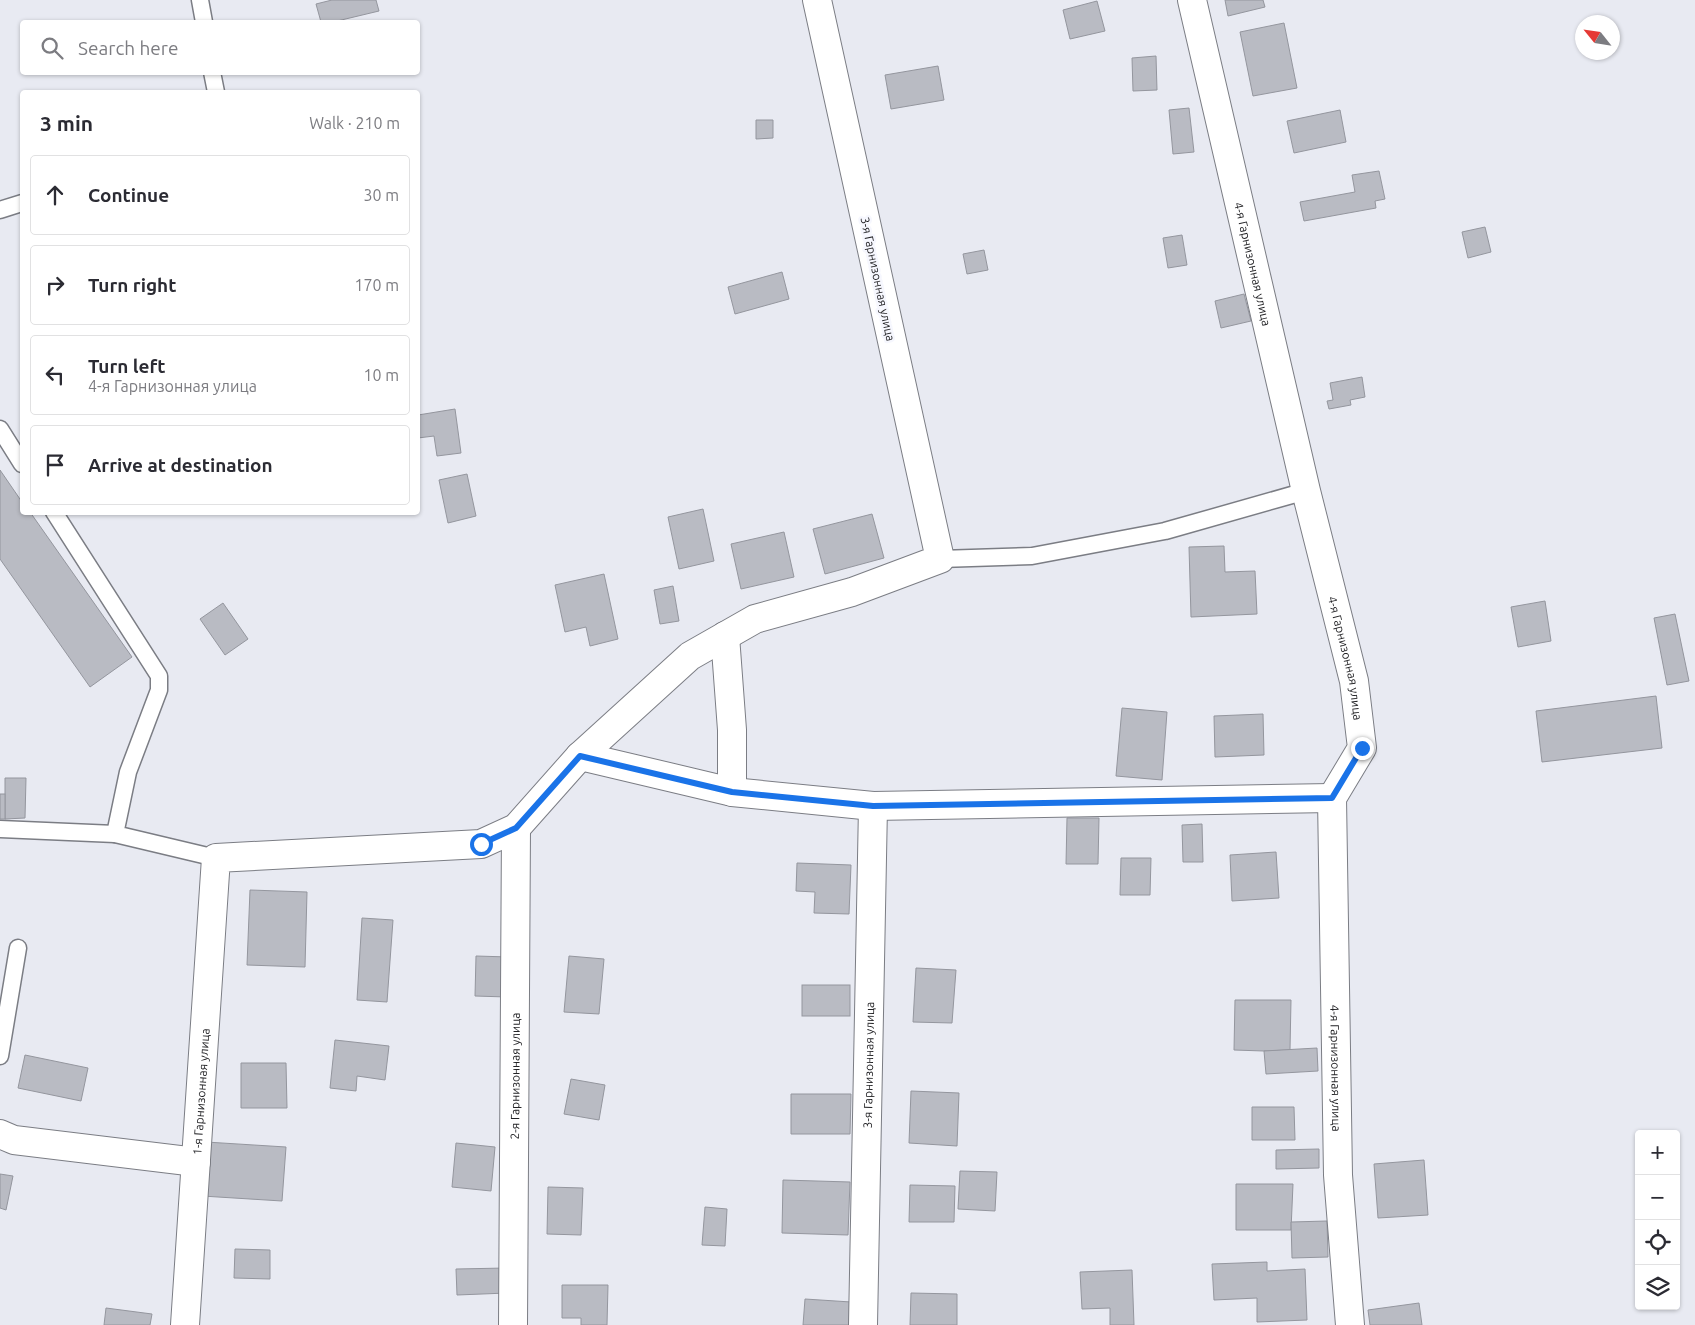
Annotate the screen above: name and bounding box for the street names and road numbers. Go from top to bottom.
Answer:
street label: 4-я Гарнизонная улица [1233,201,1274,327]
street label: 3-я Гарнизонная улица [858,216,898,342]
street label: 4-я Гарнизонная улица [1326,595,1365,721]
street label: 3-я Гарнизонная улица [860,1002,876,1129]
street label: 4-я Гарнизонная улица [1329,1005,1344,1132]
street label: 2-я Гарнизонная улица [508,1013,521,1139]
street label: 1-я Гарнизонная улица [190,1028,211,1155]

